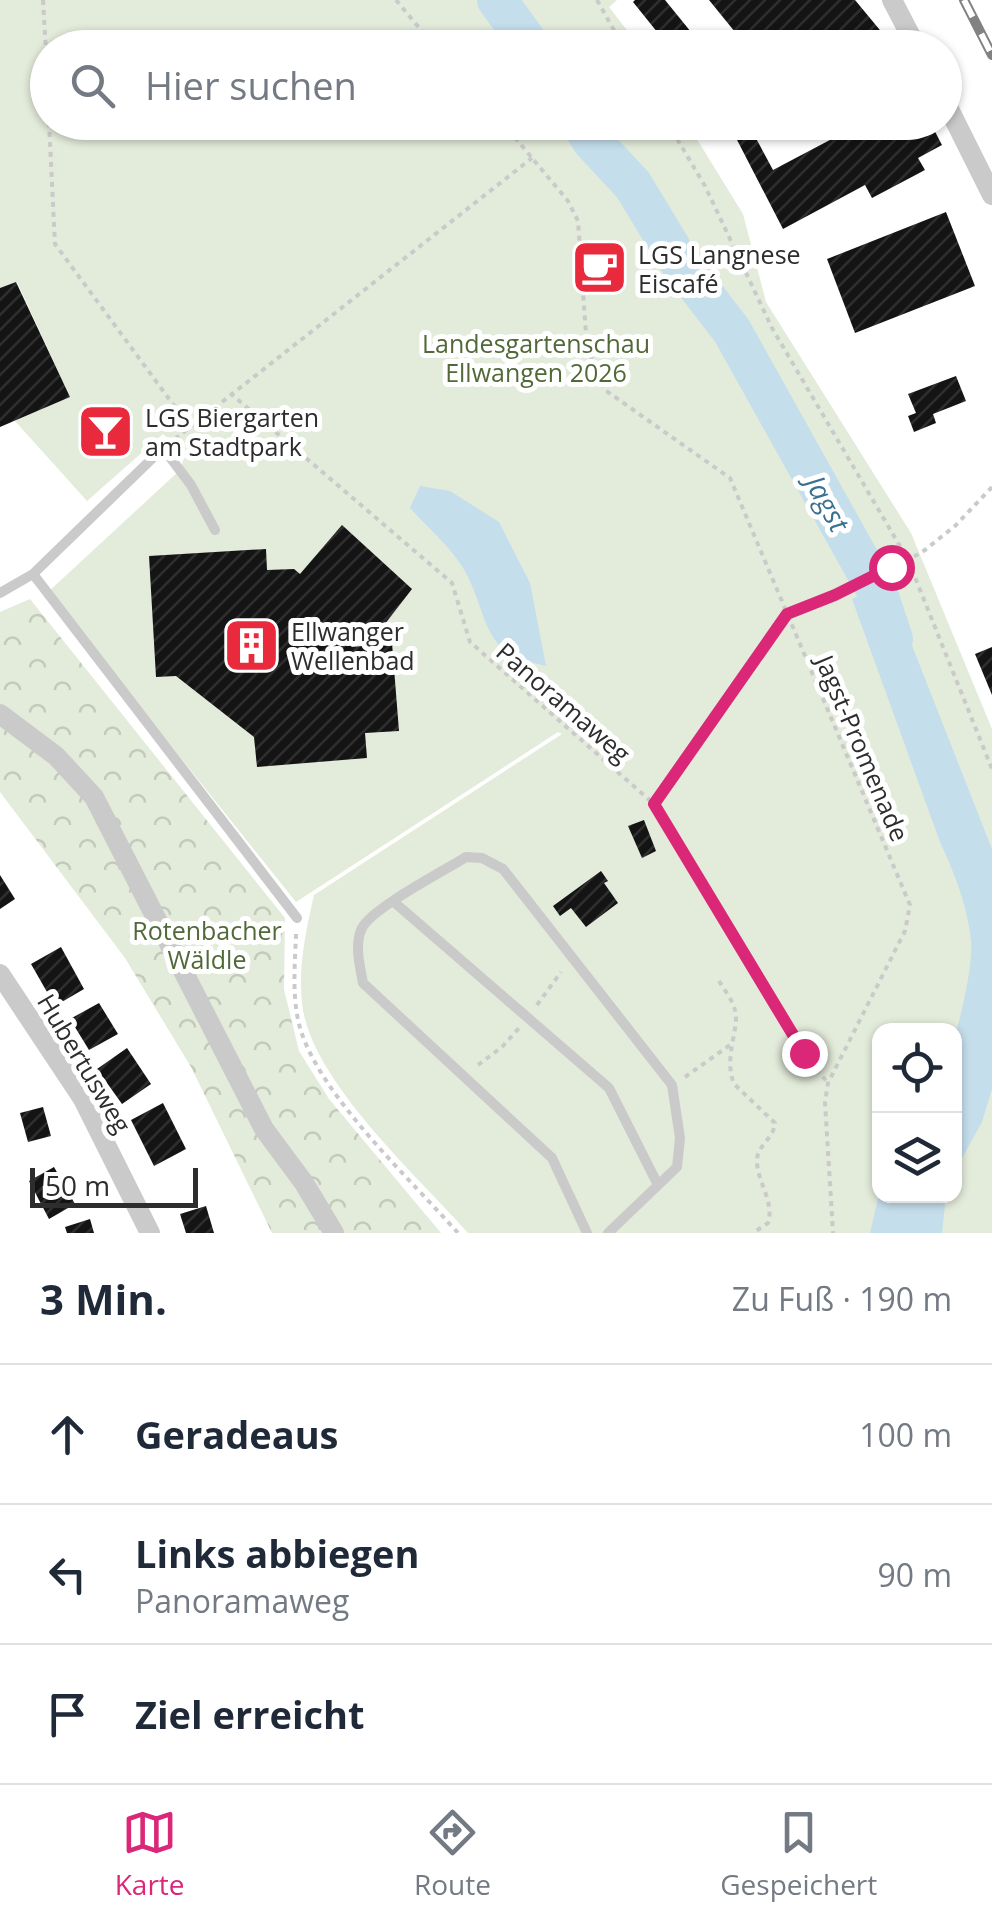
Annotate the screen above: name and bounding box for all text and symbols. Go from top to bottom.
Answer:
search box [30,30,962,140]
icon: search [65,58,120,113]
text: Hier suchen [145,59,357,111]
place label: LGS Langnese Eiscafé [638,237,801,300]
cafe icon: LGS Langnese Eiscafé [569,238,629,298]
park label: Landesgartenschau Ellwangen 2026 [422,326,650,389]
place label: LGS Biergarten am Stadtpark [145,400,319,463]
bar icon: LGS Biergarten am Stadtpark [76,401,136,461]
water label: Jagst [795,464,860,540]
route start [869,545,915,591]
place label: Ellwanger Wellenbad [291,614,415,677]
building icon: Ellwanger Wellenbad [222,615,282,675]
street label: Panoramaweg [490,634,639,770]
street label: Jagst-Promenade [808,648,918,846]
park label: Rotenbacher Wäldle [132,913,282,976]
street label: Hubertusweg [30,987,140,1139]
map controls [872,1023,962,1203]
button: locate [872,1023,962,1113]
route end [782,1031,828,1077]
button: layers [872,1113,962,1203]
scale bar [30,1163,198,1208]
text: 50 m [45,1166,110,1204]
text: 3 Min. [40,1270,167,1327]
text: Zu Fuß · 190 m [732,1277,952,1320]
icon: ahead [40,1407,95,1462]
text: Geradeaus [135,1408,339,1460]
text: 100 m [859,1413,952,1456]
text: Links abbiegen [135,1527,419,1579]
icon: left [40,1547,95,1602]
text: 90 m [877,1553,952,1596]
text: Panoramaweg [135,1579,349,1622]
icon: arrive [40,1687,95,1742]
text: Ziel erreicht [135,1688,365,1740]
tab: Karte [115,1805,185,1903]
tab: Route [414,1805,491,1903]
tab: Gespeichert [720,1805,877,1903]

